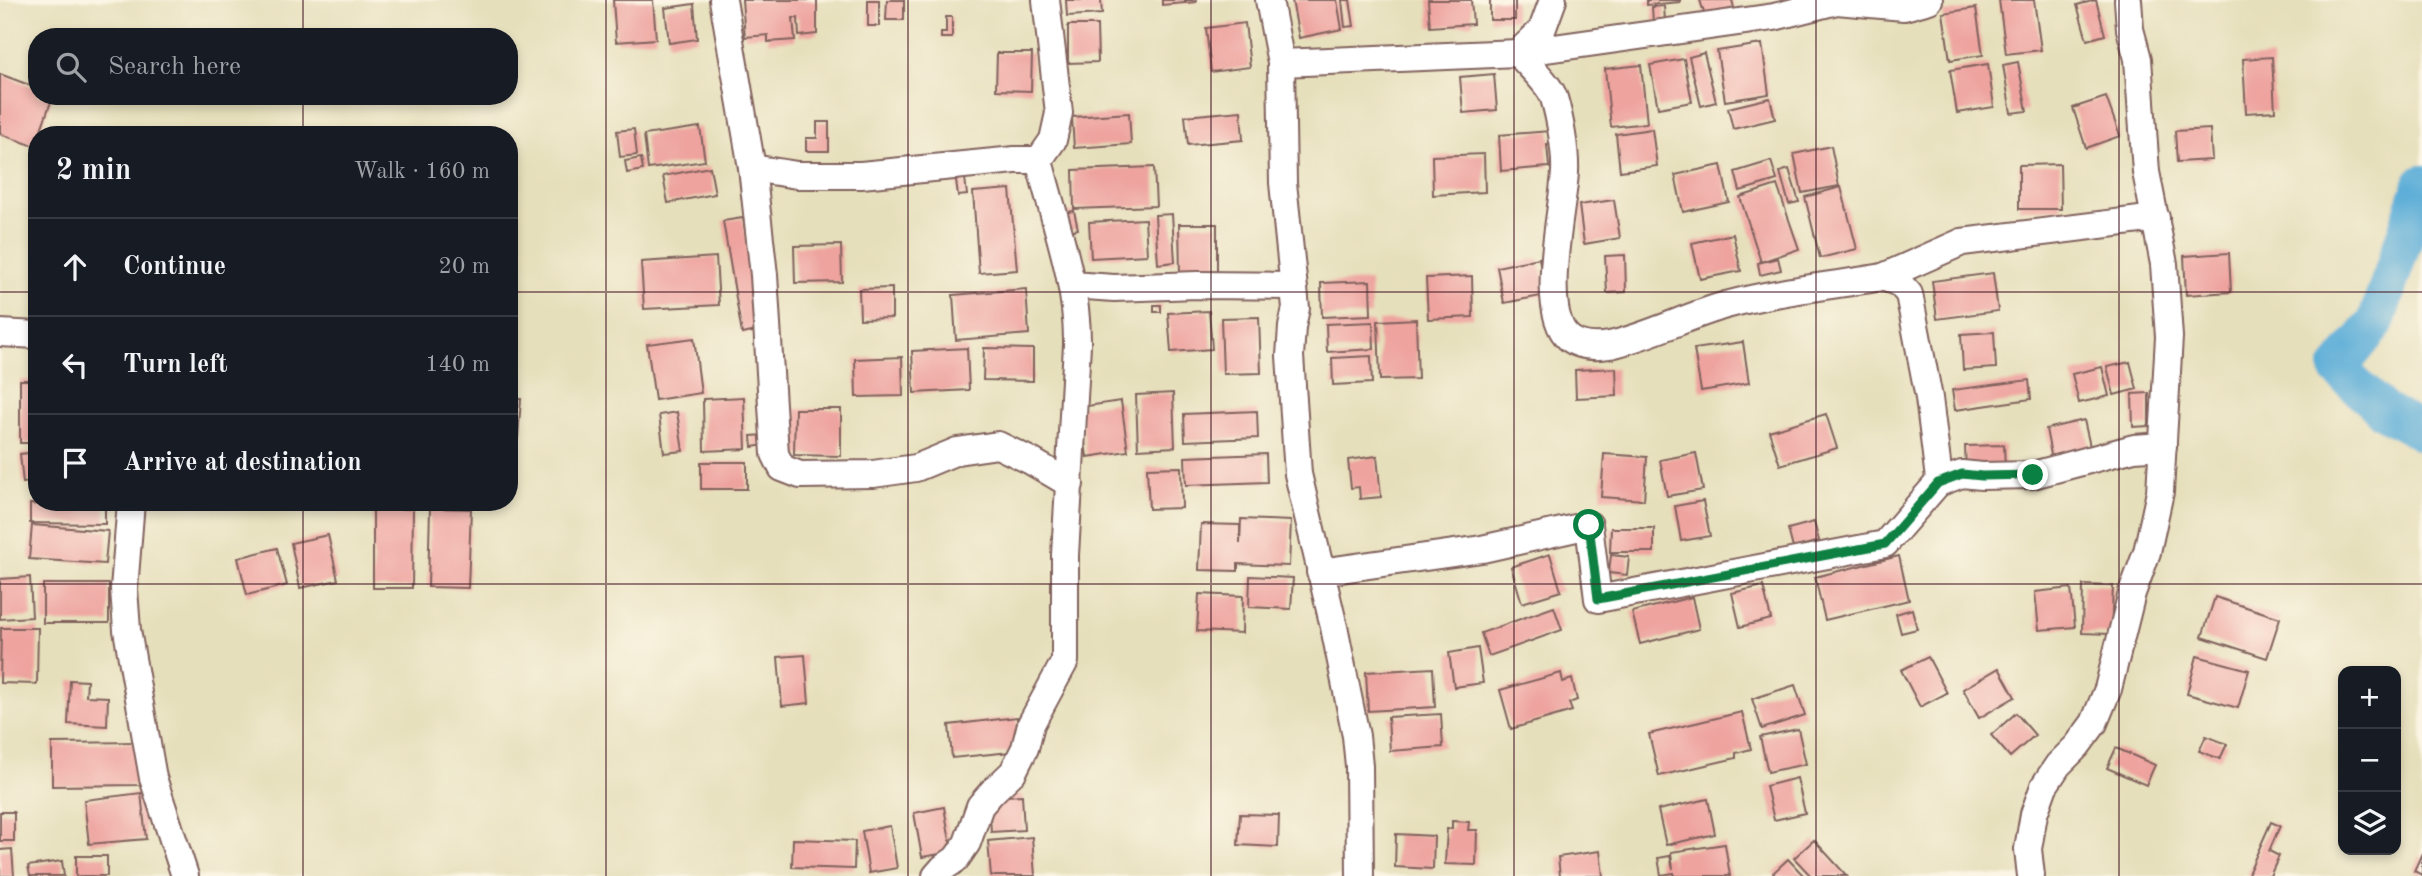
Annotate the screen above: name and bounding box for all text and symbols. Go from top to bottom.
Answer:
search box [28,28,518,105]
icon: search [52,48,90,86]
text: Search here [108,54,241,80]
text: 2 min [56,156,131,186]
text: Walk · 160 m [354,160,490,183]
icon: ahead [56,248,94,286]
text: Continue [123,254,226,280]
text: 20 m [439,255,490,278]
icon: left [56,346,94,384]
text: Turn left [123,352,228,378]
text: 140 m [425,353,490,376]
icon: arrive [56,444,94,482]
text: Arrive at destination [123,450,362,476]
route end [2017,459,2048,490]
route start [1573,509,1604,540]
map controls [2338,666,2401,855]
button: + [2338,666,2401,729]
button: − [2338,729,2401,792]
button: layers [2338,792,2401,855]

